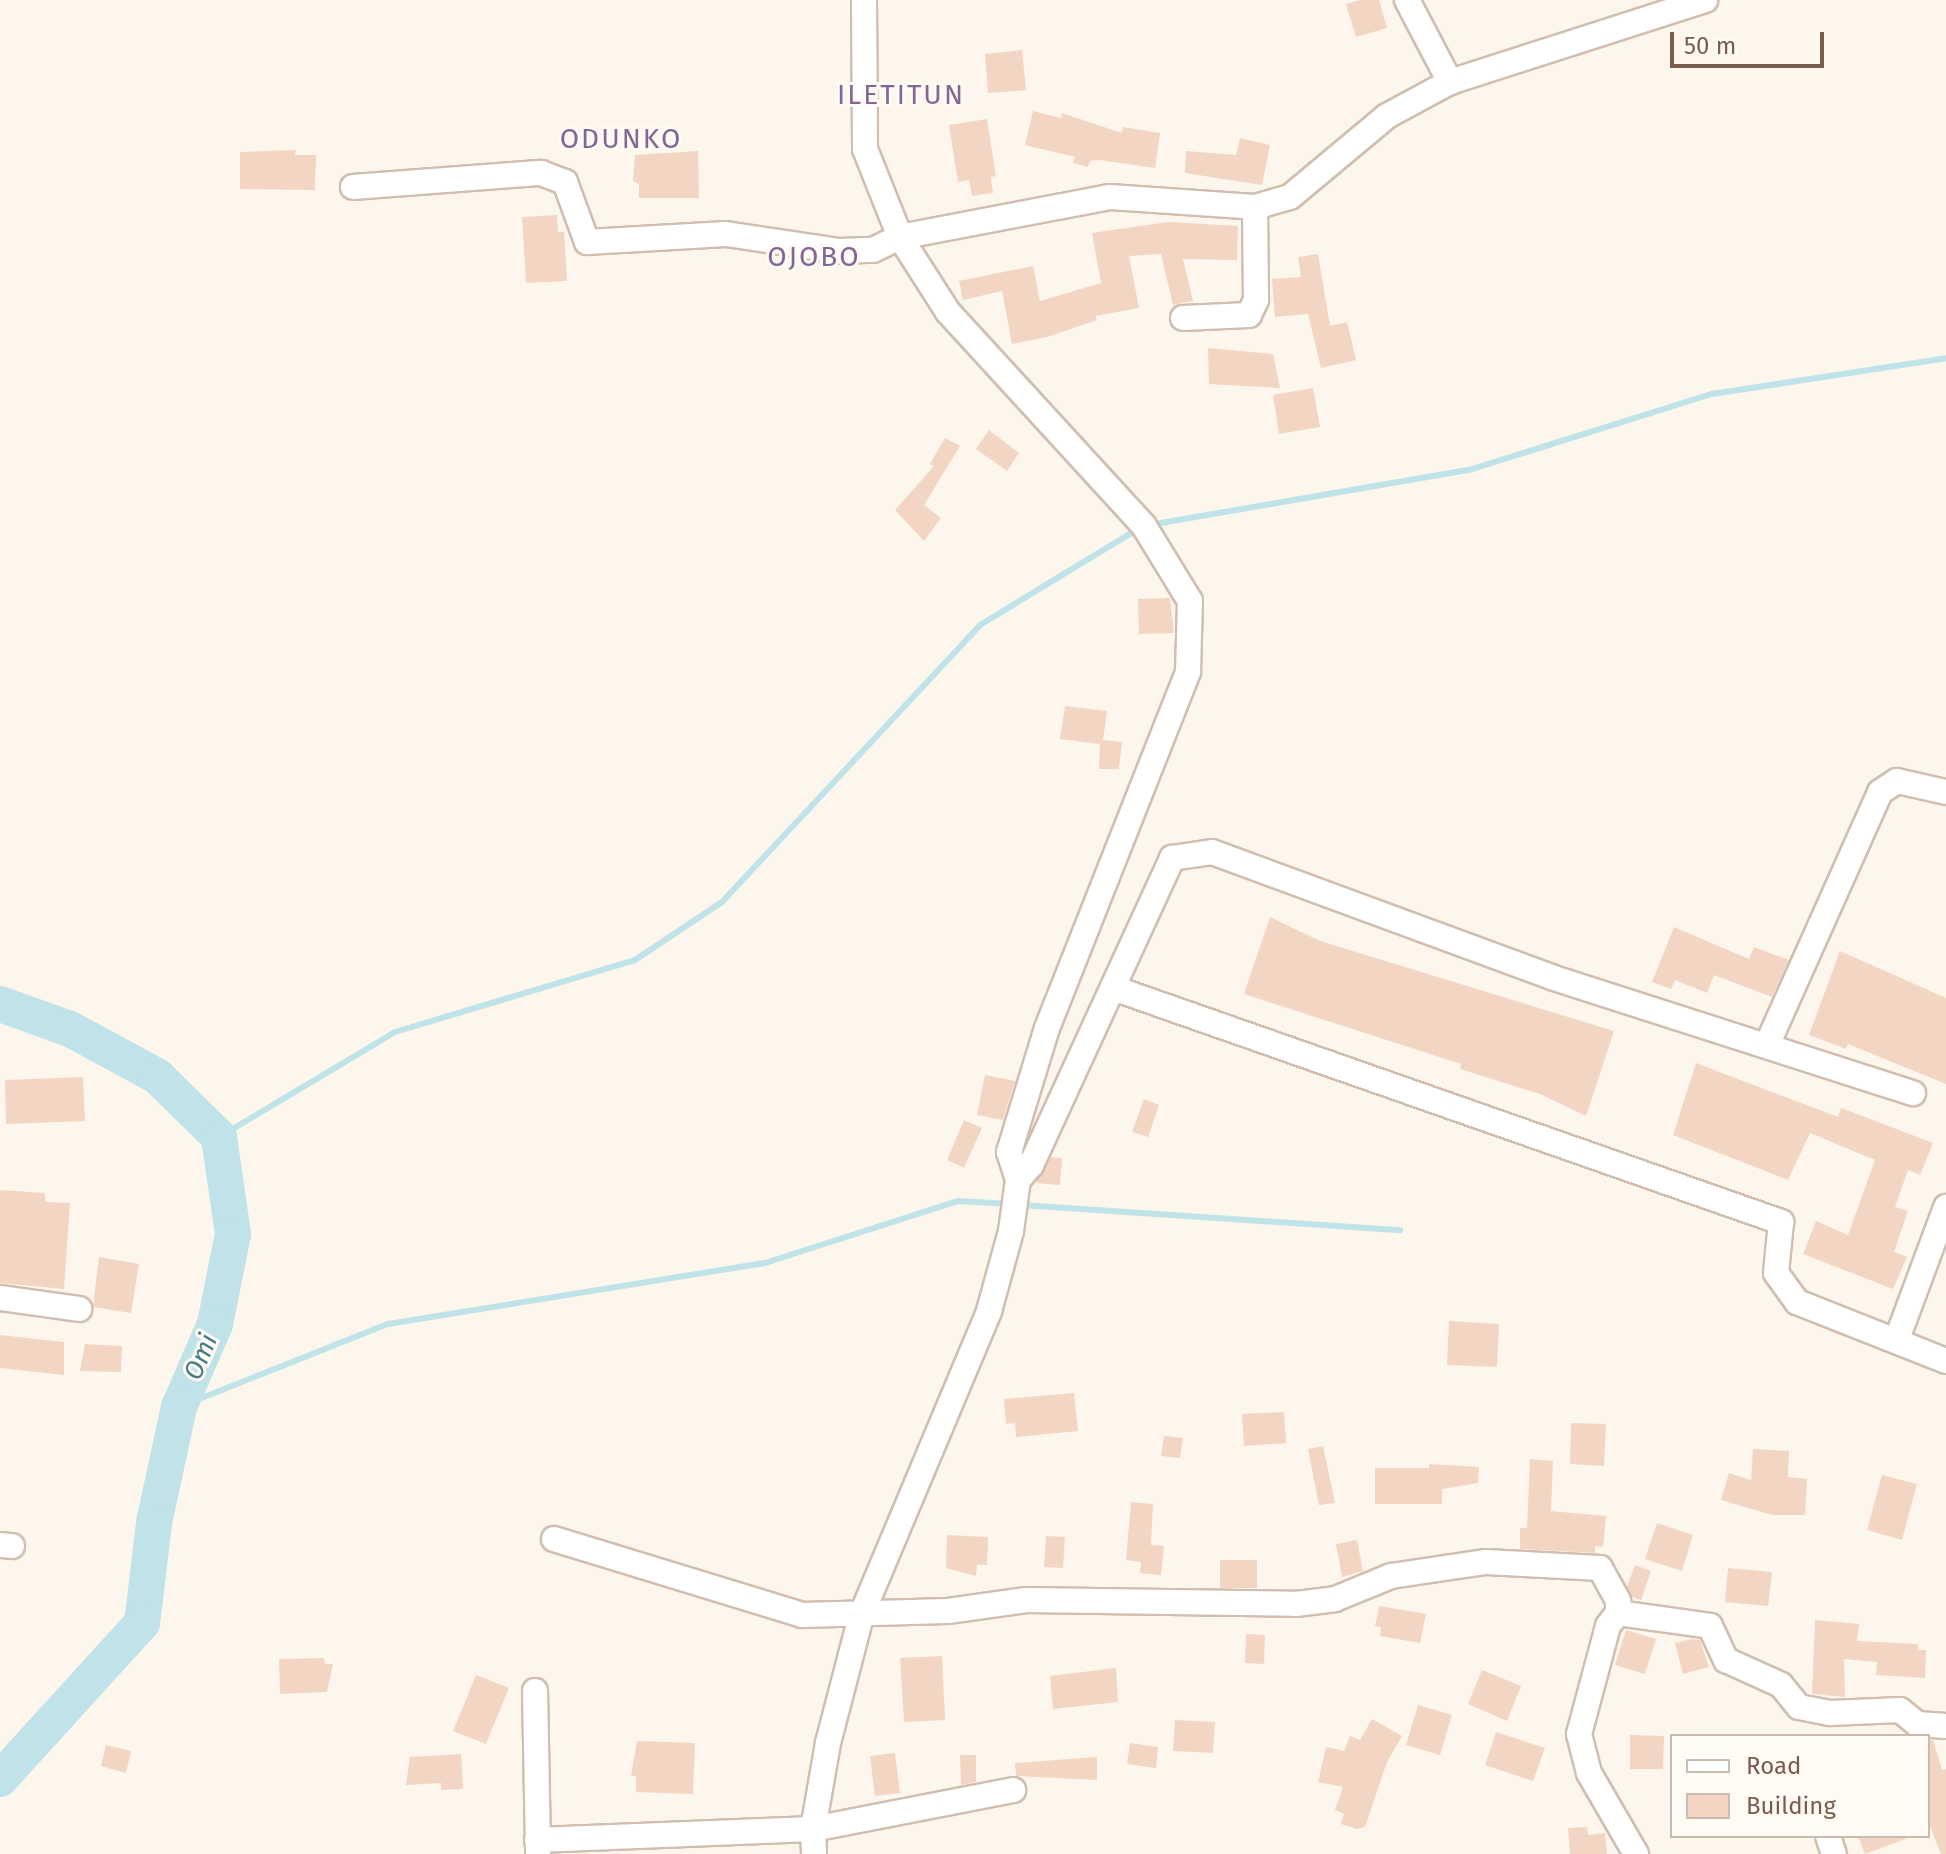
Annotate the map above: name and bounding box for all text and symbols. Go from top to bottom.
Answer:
scale bar [1674,16,1828,66]
text: 50 m [1684,32,1736,60]
district label: ILETITUN [837,78,965,112]
district label: ODUNKO [560,122,682,156]
district label: OJOBO [767,240,861,274]
water label: Omi [177,1329,225,1385]
legend [1670,1734,1930,1838]
text: Road [1746,1752,1801,1780]
text: Building [1746,1792,1836,1820]

